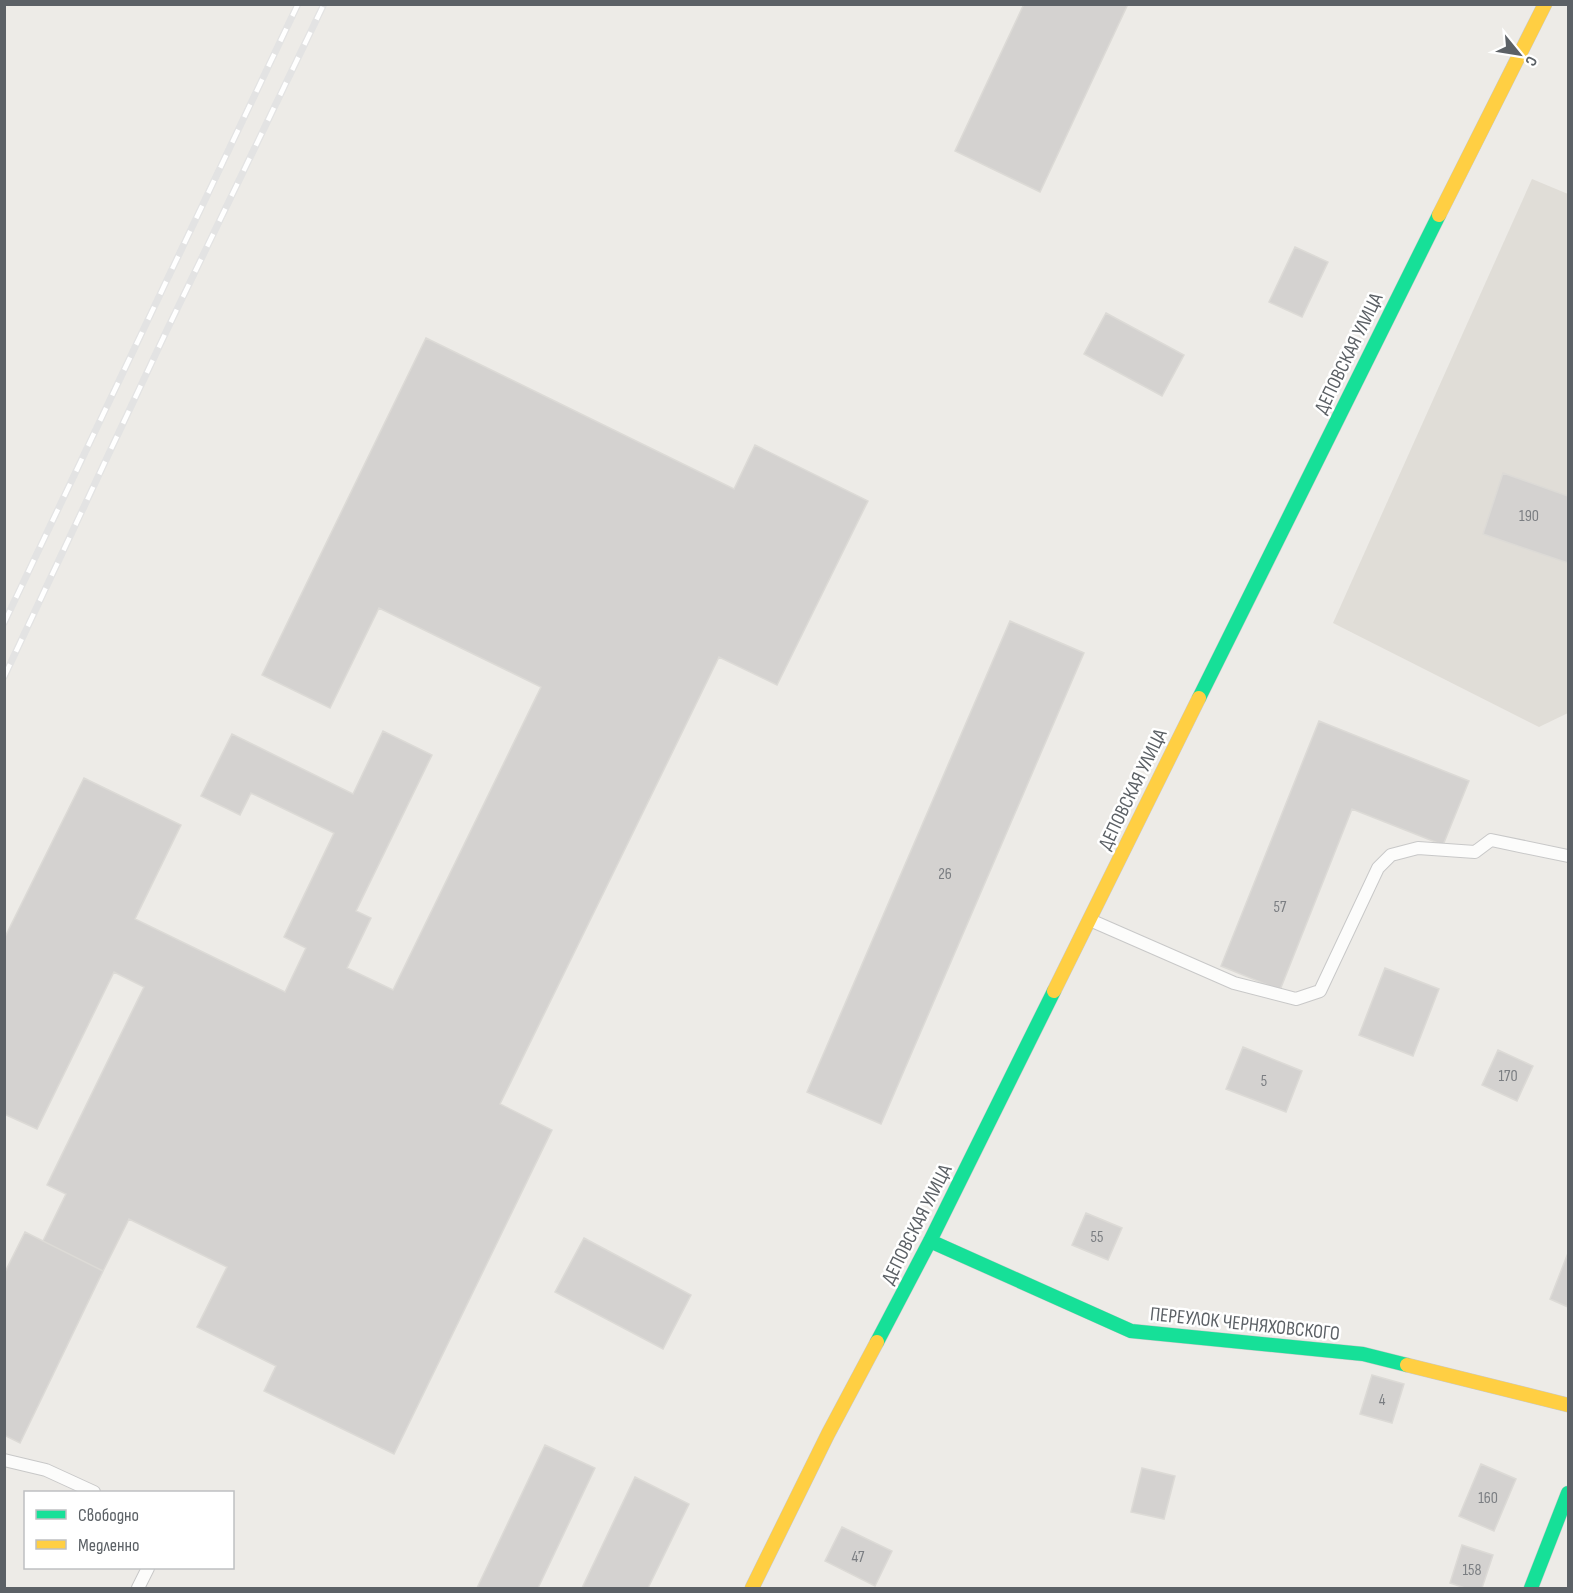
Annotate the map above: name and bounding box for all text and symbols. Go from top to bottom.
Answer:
north arrow [1489,24,1549,84]
text: С [1520,52,1541,69]
street label: ДЕПОВСКАЯ УЛИЦА [1309,289,1389,418]
house number: 190 [1519,507,1539,526]
street label: ДЕПОВСКАЯ УЛИЦА [1093,725,1173,854]
house number: 26 [938,865,952,884]
house number: 57 [1274,898,1287,917]
house number: 170 [1498,1067,1518,1086]
house number: 5 [1261,1072,1267,1091]
street label: ДЕПОВСКАЯ УЛИЦА [876,1160,958,1288]
house number: 55 [1091,1228,1103,1247]
street label: ПЕРЕУЛОК ЧЕРНЯХОВСКОГО [1149,1302,1341,1346]
house number: 4 [1379,1391,1386,1410]
house number: 160 [1478,1489,1498,1508]
legend [24,1491,234,1569]
text: Свободно [78,1505,139,1526]
text: Медленно [78,1535,140,1556]
house number: 47 [852,1548,865,1567]
house number: 158 [1462,1561,1482,1580]

